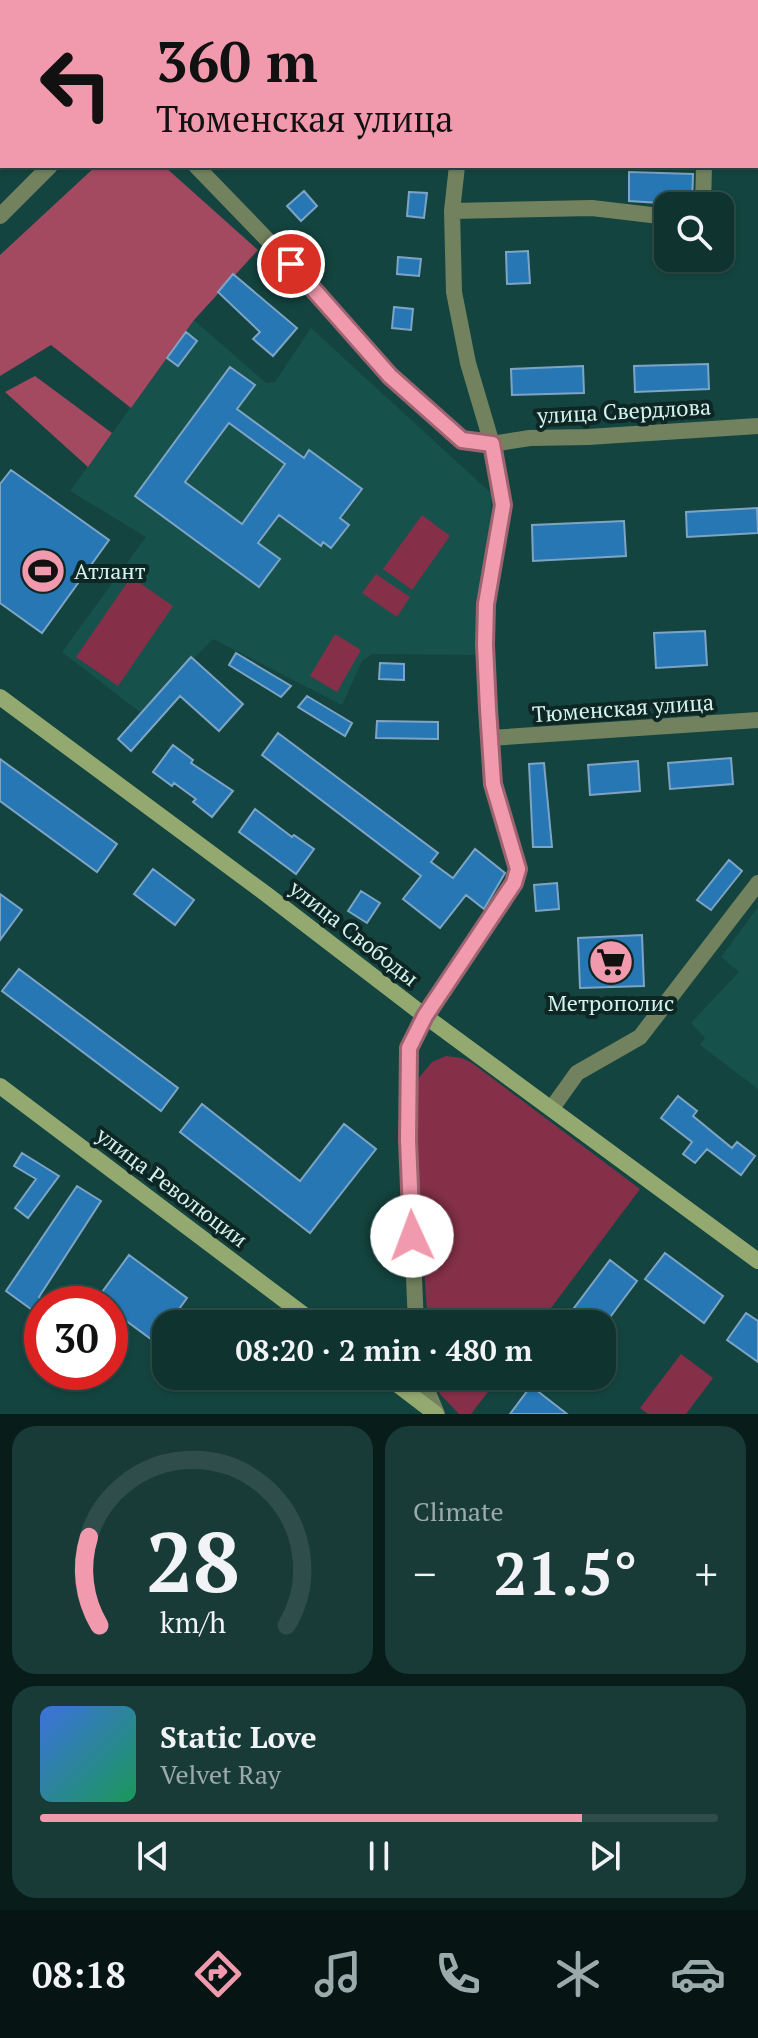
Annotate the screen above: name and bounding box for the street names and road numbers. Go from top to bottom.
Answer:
street label: улица Свердлова [535,391,712,430]
street label: Тюменская улица [531,687,715,728]
street label: улица Свободы [283,872,425,992]
street label: улица Революции [90,1120,254,1253]

